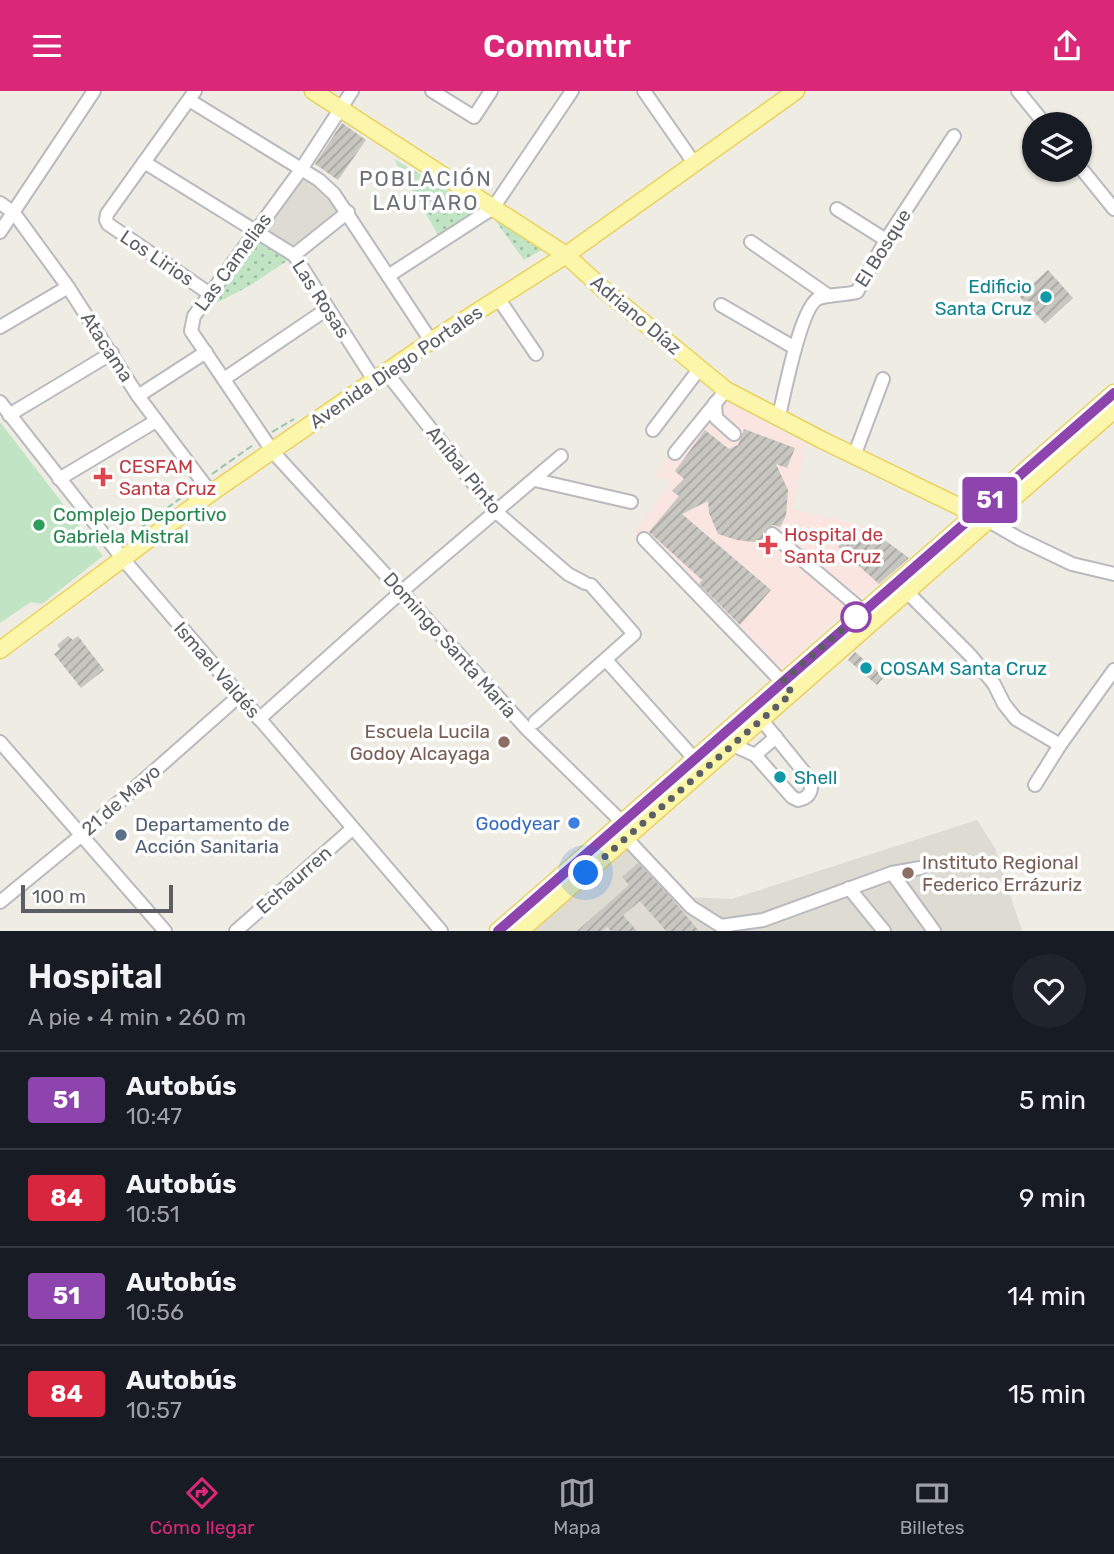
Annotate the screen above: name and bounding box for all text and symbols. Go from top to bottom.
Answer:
icon: menu [28,27,66,65]
text: Commutr [483,27,631,65]
icon: share [1048,27,1086,65]
map controls [1022,112,1092,182]
button: layers [1022,112,1092,182]
district label: POBLACIÓN LAUTARO [359,166,493,215]
street label: El Bosque [850,205,916,291]
street label: Las Camelias [190,208,276,316]
street label: Los Lirios [116,225,198,291]
street label: Las Rosas [287,256,355,342]
street label: Adriano Díaz [586,270,686,360]
place label: Edificio Santa Cruz [935,275,1032,320]
marker: Edificio Santa Cruz [1038,289,1054,305]
street label: Avenida Diego Portales [305,300,487,434]
street label: Atacama [76,308,138,386]
street label: Aníbal Pinto [422,421,506,519]
place label: CESFAM Santa Cruz [119,455,216,500]
marker: CESFAM Santa Cruz [93,467,113,487]
line badge: 51 [958,477,1021,523]
text: 51 [976,486,1004,514]
place label: Complejo Deportivo Gabriela Mistral [53,503,227,548]
marker: Complejo Deportivo Gabriela Mistral [31,517,47,533]
place label: Hospital de Santa Cruz [784,523,883,568]
marker: Hospital de Santa Cruz [758,535,778,555]
street label: Domingo Santa María [379,567,521,723]
unlabelled marker [841,602,871,632]
street label: Ismael Valdés [169,617,265,723]
place label: COSAM Santa Cruz [880,657,1047,680]
marker: COSAM Santa Cruz [858,660,874,676]
place label: Escuela Lucila Godoy Alcayaga [350,720,490,765]
marker: Escuela Lucila Godoy Alcayaga [496,734,512,750]
street label: 21 de Mayo [77,760,165,840]
place label: Shell [794,766,837,789]
marker: Shell [772,769,788,785]
place label: Goodyear [475,812,561,835]
place label: Departamento de Acción Sanitaria [135,813,290,858]
marker: Goodyear [566,815,582,831]
marker: Departamento de Acción Sanitaria [113,827,129,843]
street label: Echaurren [252,841,336,919]
place label: Instituto Regional Federico Errázuriz [922,851,1082,896]
your location [568,855,603,890]
marker: Instituto Regional Federico Errázuriz [900,865,916,881]
scale bar [21,882,173,914]
text: 100 m [32,885,86,908]
button: heart [1012,954,1086,1028]
text: Hospital [28,957,163,996]
text: A pie · 4 min · 260 m [28,1003,246,1031]
text: Autobús [126,1071,237,1102]
text: 5 min [1019,1085,1086,1116]
text: 51 [53,1086,80,1114]
text: 10:47 [126,1102,182,1130]
text: Autobús [126,1169,237,1200]
text: 9 min [1019,1183,1086,1214]
text: 84 [50,1184,83,1212]
text: 10:51 [126,1200,180,1228]
text: Autobús [126,1267,237,1298]
text: 14 min [1007,1281,1086,1312]
text: 51 [53,1282,80,1310]
text: 10:56 [126,1298,184,1326]
text: Autobús [126,1365,237,1396]
text: 15 min [1008,1379,1086,1410]
text: 84 [50,1380,83,1408]
text: 10:57 [126,1396,182,1424]
tab: Cómo llegar [149,1474,254,1539]
tab: Mapa [553,1474,601,1539]
tab: Billetes [900,1474,965,1539]

